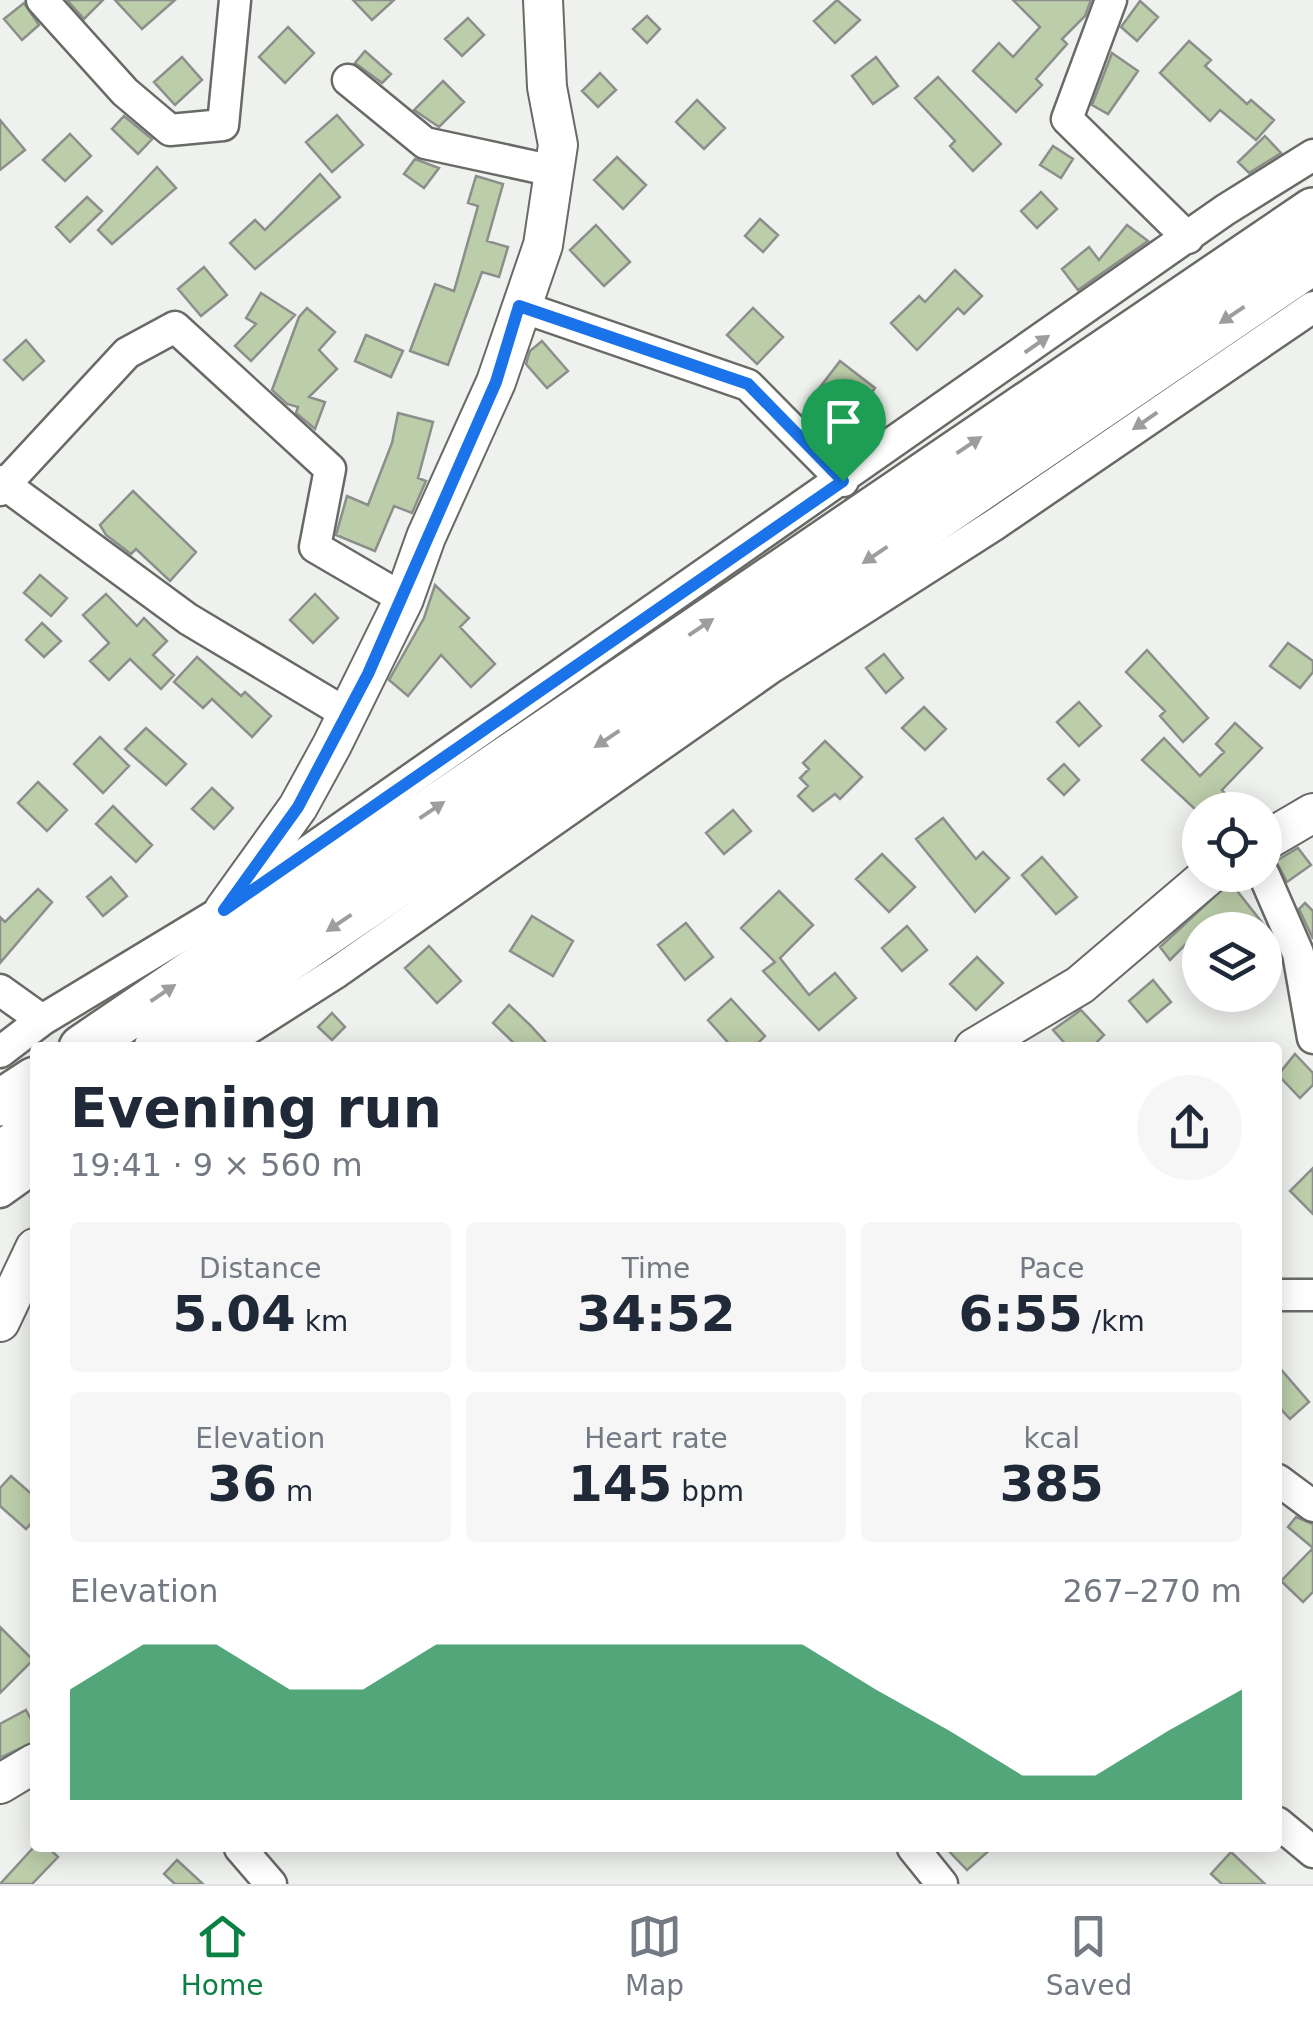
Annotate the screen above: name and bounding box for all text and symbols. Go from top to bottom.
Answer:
one-way arrow [1218,305,1245,324]
one-way arrow [1024,335,1050,355]
pin [801,379,886,482]
icon: arrive [816,394,871,449]
one-way arrow [1132,411,1158,430]
one-way arrow [956,436,983,455]
one-way arrow [862,545,889,564]
one-way arrow [687,618,714,637]
one-way arrow [594,729,621,748]
map controls [1182,792,1282,1012]
button: locate [1182,792,1282,892]
one-way arrow [418,801,445,820]
button: layers [1182,912,1282,1012]
one-way arrow [326,913,353,932]
one-way arrow [150,984,177,1003]
button: share [1137,1075,1242,1180]
text: Evening run [70,1076,442,1140]
text: 19:41 · 9 × 560 m [70,1146,363,1184]
text: Distance [199,1252,322,1285]
text: Time [622,1252,690,1285]
text: Pace [1019,1252,1084,1285]
text: 5.04 [172,1285,296,1343]
text: 34:52 [576,1285,736,1343]
text: 6:55 [959,1285,1083,1343]
text: km [296,1305,348,1338]
text: /km [1083,1305,1145,1338]
text: Elevation [195,1422,325,1455]
text: Heart rate [584,1422,728,1455]
text: kcal [1023,1422,1080,1455]
text: 36 [207,1455,277,1513]
text: 145 [568,1455,672,1513]
text: 385 [999,1455,1104,1513]
text: m [277,1475,313,1508]
text: bpm [672,1475,744,1508]
text: Elevation [70,1572,219,1610]
text: 267–270 m [1063,1572,1242,1610]
tab: Home [181,1909,263,2002]
tab: Map [625,1909,684,2002]
tab: Saved [1046,1909,1132,2002]

